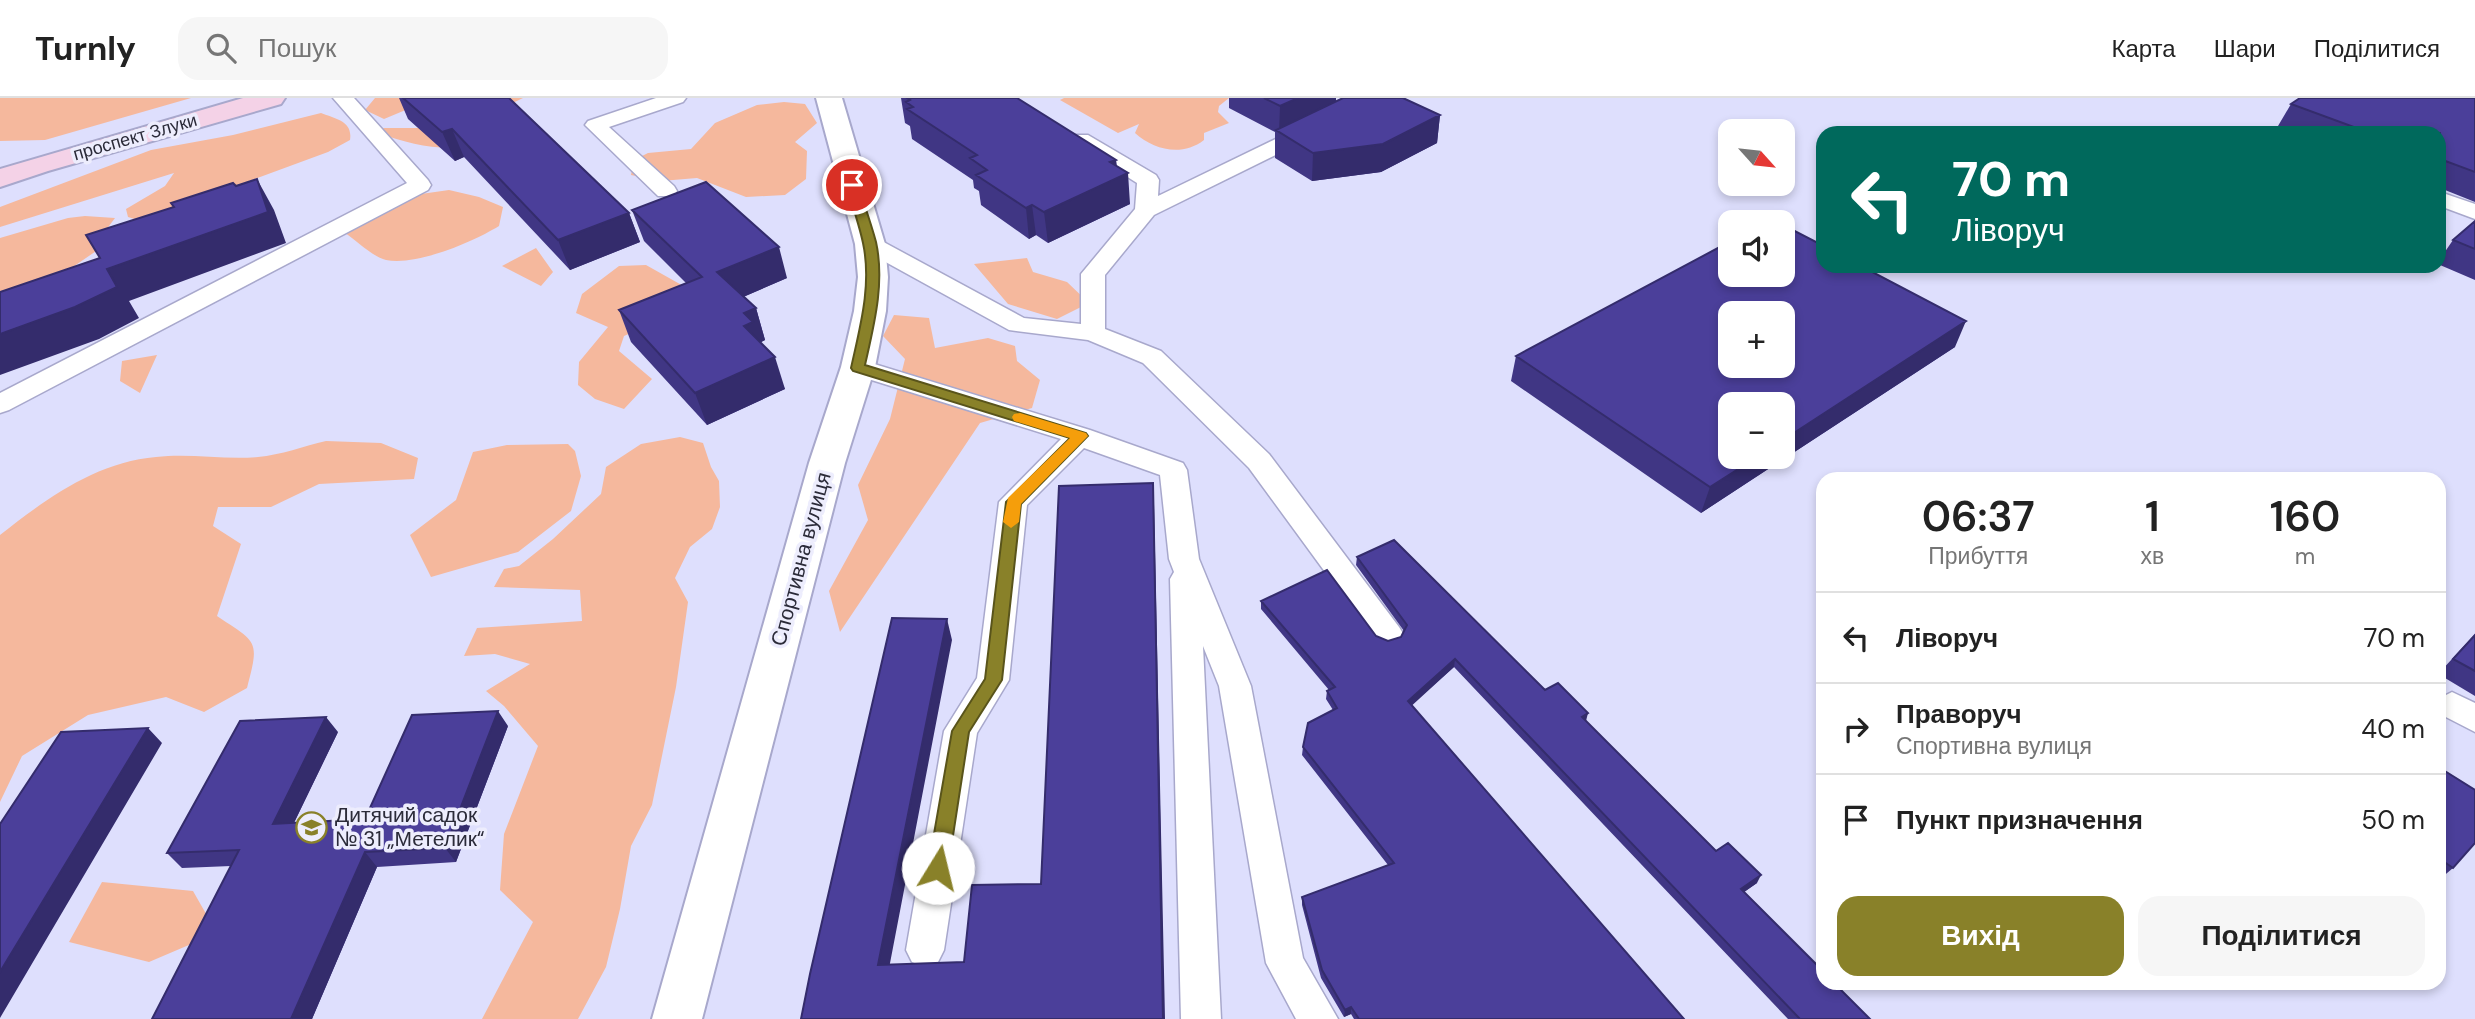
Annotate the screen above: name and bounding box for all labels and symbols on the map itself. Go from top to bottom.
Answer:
street label: проспект Злуки [70,108,200,166]
north arrow [1718,119,1796,196]
pin [822,155,882,215]
street label: Спортивна вулиця [764,469,838,649]
place label: Дитячий садок № 31 „Метелик“ [335,801,485,853]
school or university icon: Дитячий садок № 31 „Метелик“ [295,810,329,844]
position arrow [901,831,975,905]

